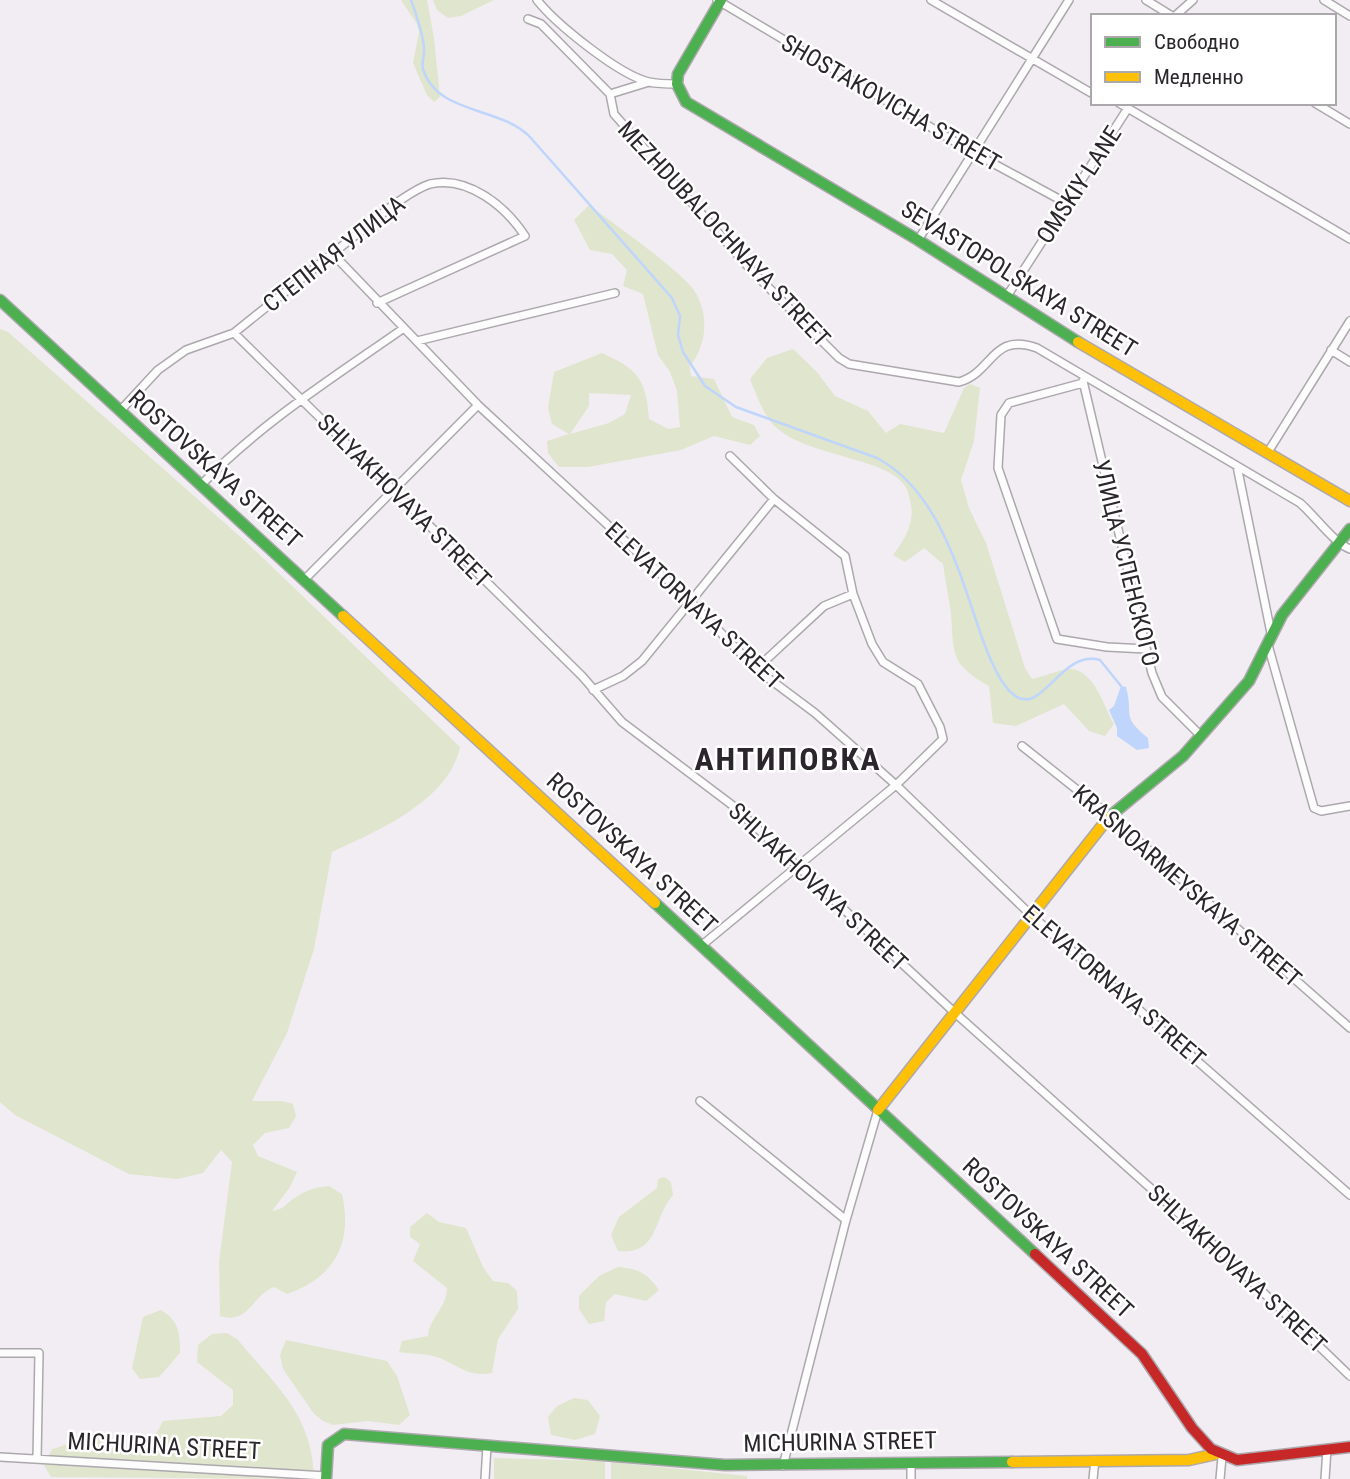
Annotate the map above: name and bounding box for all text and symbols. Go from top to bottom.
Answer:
legend [1091,14,1336,105]
street label: SHOSTAKOVICHA STREET [776,29,1006,177]
text: Свободно [1154,30,1240,54]
text: Медленно [1154,65,1243,89]
street label: MEZHDUBALOCHNAYA STREET [612,115,836,353]
street label: OMSKIY LANE [1031,121,1127,249]
street label: СТЕПНАЯ УЛИЦА [258,190,411,318]
street label: SEVASTOPOLSKAYA STREET [896,195,1142,363]
street label: ROSTOVSKAYA STREET [123,384,307,554]
street label: SHLYAKHOVAYA STREET [311,408,497,594]
street label: УЛИЦА УСПЕНСКОГО [1087,457,1165,669]
street label: ELEVATORNAYA STREET [599,517,789,695]
district label: АНТИПОВКА [694,740,882,778]
street label: ROSTOVSKAYA STREET [541,767,723,939]
street label: KRASNOARMEYSKAYA STREET [1067,779,1307,993]
street label: SHLYAKHOVAYA STREET [723,797,913,977]
street label: ELEVATORNAYA STREET [1017,899,1211,1073]
street label: ROSTOVSKAYA STREET [957,1152,1139,1324]
street label: SHLYAKHOVAYA STREET [1142,1179,1332,1359]
street label: MICHURINA STREET [743,1426,937,1458]
street label: MICHURINA STREET [67,1427,261,1465]

